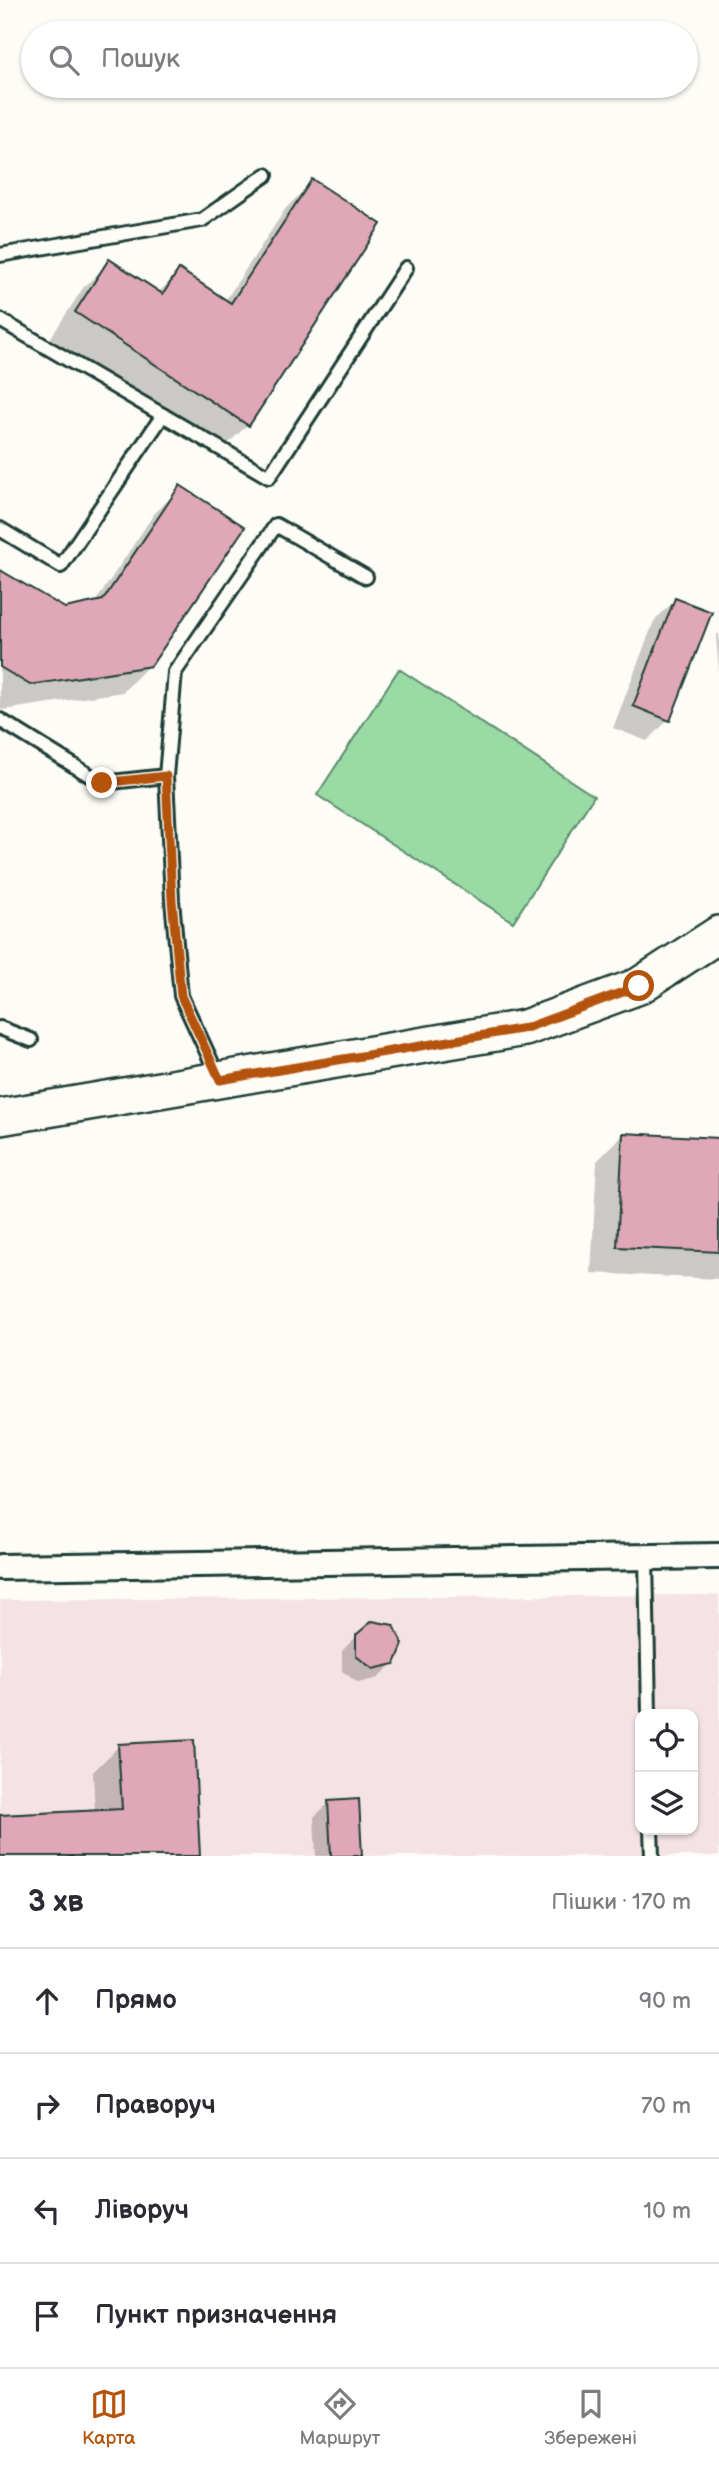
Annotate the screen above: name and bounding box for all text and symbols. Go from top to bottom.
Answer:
search box [21,21,698,98]
icon: search [45,41,83,79]
text: Пошук [101,44,180,75]
route end [86,767,117,798]
route start [623,970,654,1001]
map controls [635,1709,698,1835]
button: locate [635,1709,698,1772]
button: layers [635,1772,698,1835]
text: 3 хв [28,1884,84,1920]
text: Пішки · 170 m [551,1888,691,1916]
icon: ahead [28,1982,66,2020]
text: Прямо [95,1985,177,2016]
text: 90 m [639,1987,691,2015]
icon: right [28,2087,66,2125]
text: Праворуч [95,2090,216,2121]
text: 70 m [641,2092,691,2120]
icon: left [28,2192,66,2230]
text: Ліворуч [95,2195,189,2226]
text: 10 m [643,2197,691,2225]
icon: arrive [28,2297,66,2335]
text: Пункт призначення [95,2300,337,2331]
tab: Карта [82,2385,136,2450]
tab: Маршрут [300,2385,380,2450]
tab: Збережені [544,2385,637,2450]

